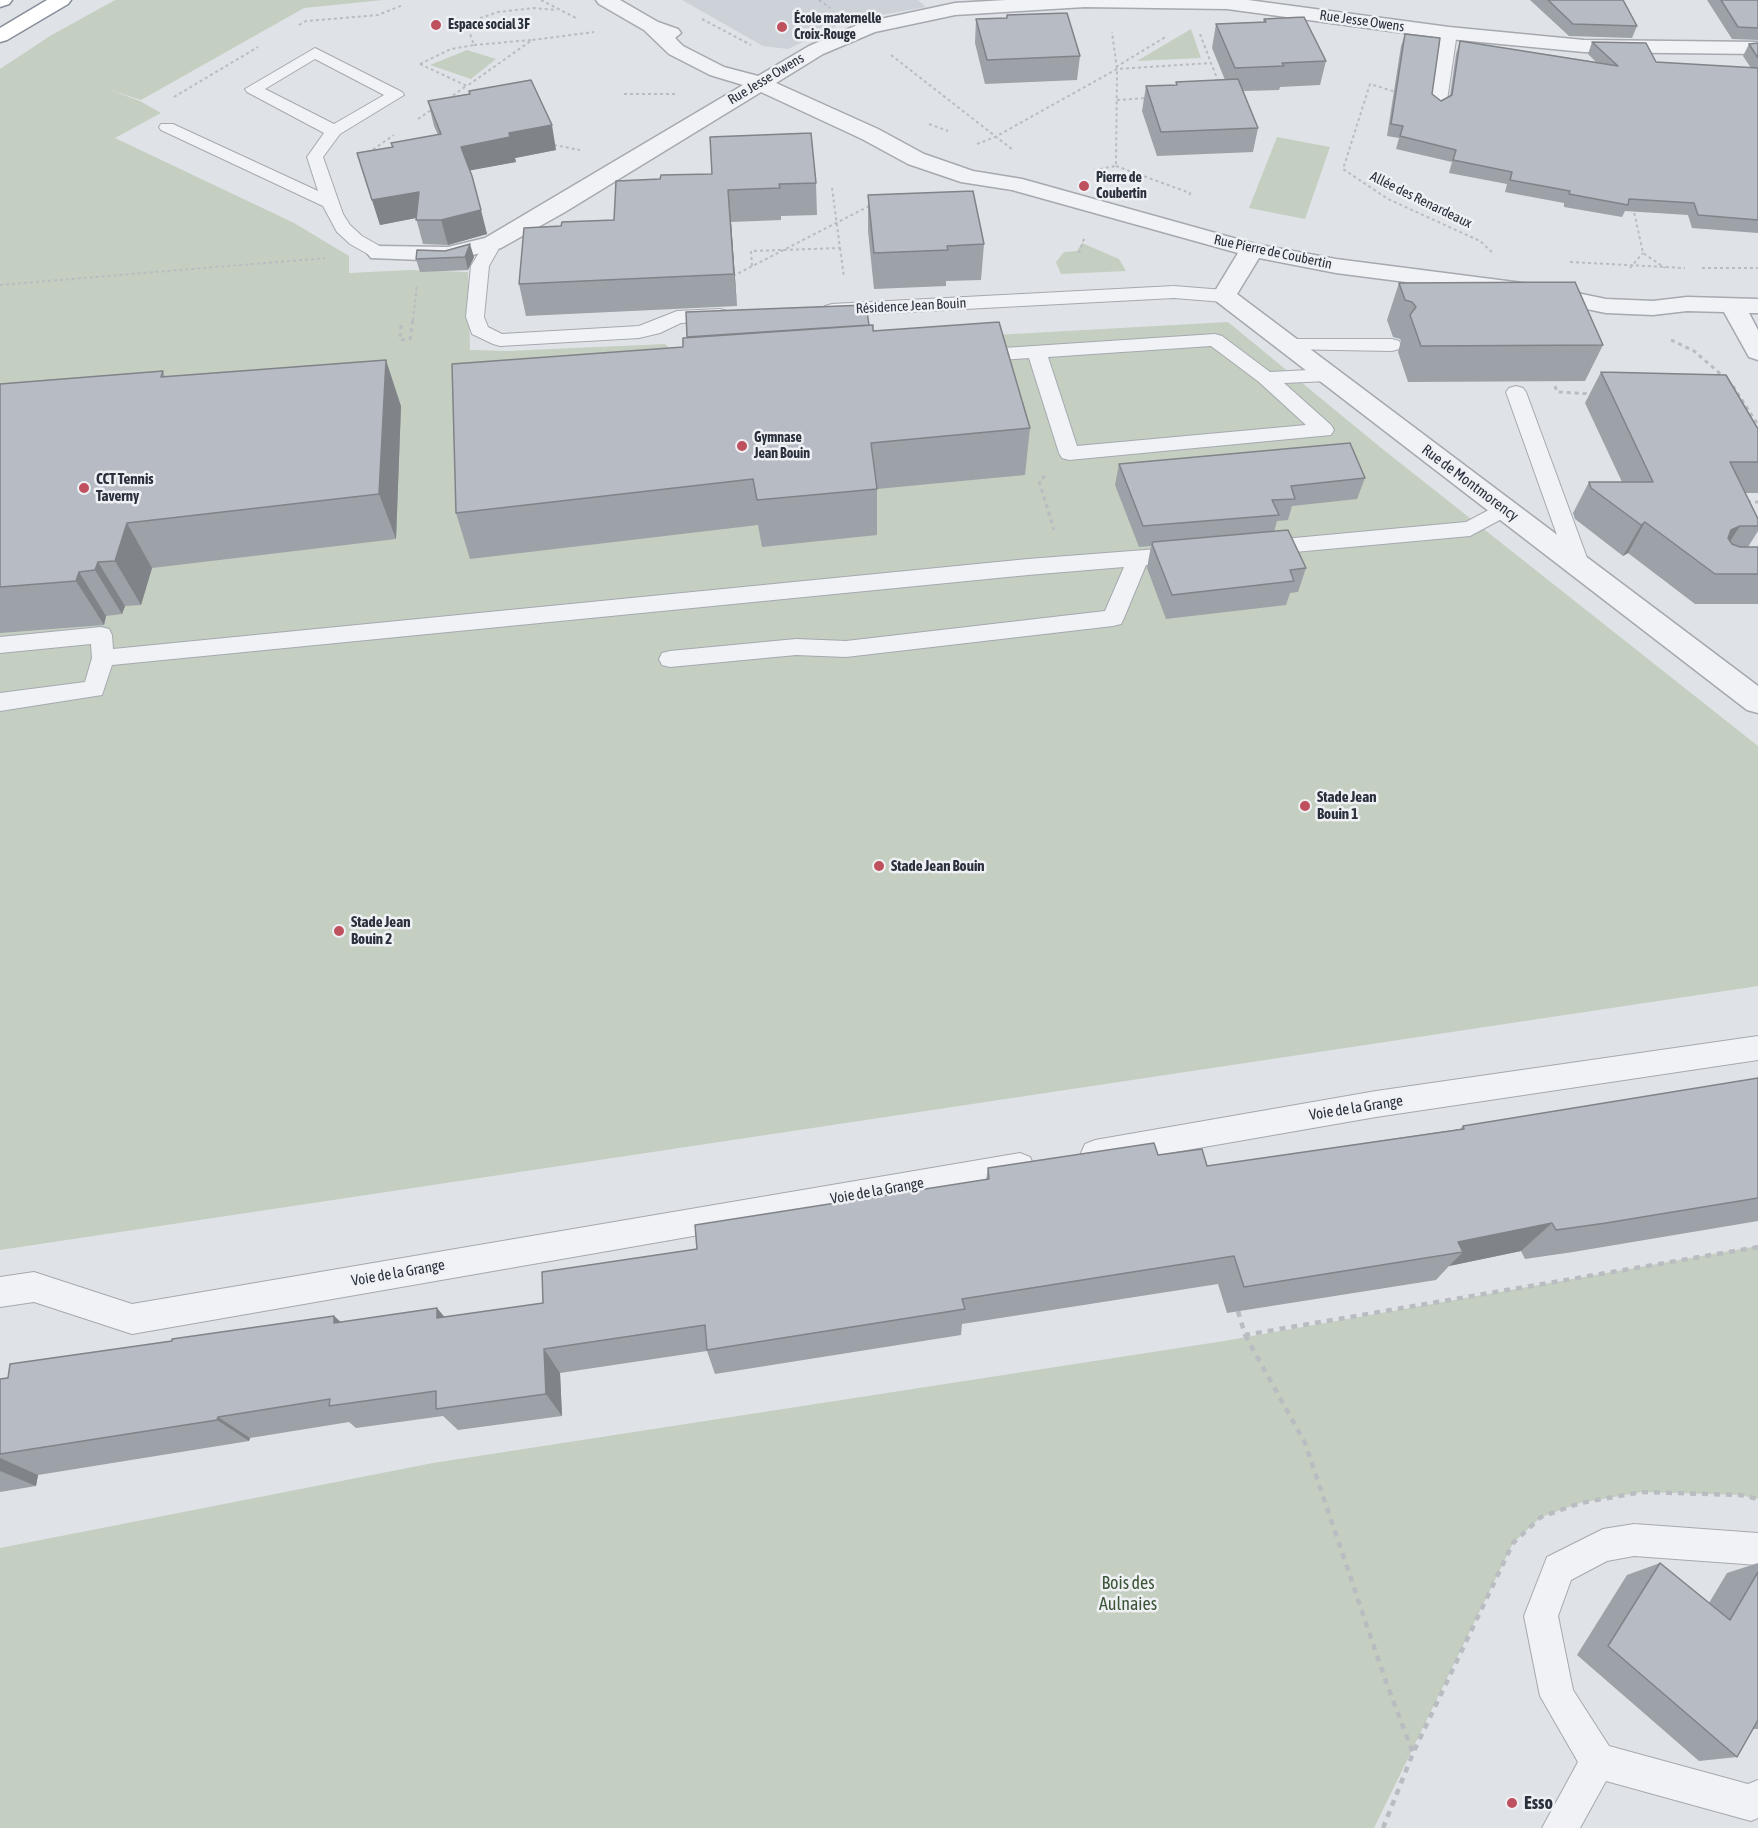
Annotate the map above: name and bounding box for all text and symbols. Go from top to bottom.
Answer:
street label: Rue Jesse Owens [1318,7,1406,35]
place label: École maternelle Croix-Rouge [794,11,881,44]
place label: Espace social 3F [448,17,530,33]
marker: Espace social 3F [429,18,443,32]
marker: École maternelle Croix-Rouge [775,20,789,34]
street label: Rue Jesse Owens [725,50,807,108]
street label: Allée des Renardeaux [1367,168,1475,232]
place label: Pierre de Coubertin [1096,170,1147,202]
marker: Pierre de Coubertin [1077,179,1091,193]
street label: Rue Pierre de Coubertin [1212,231,1334,273]
street label: Résidence Jean Bouin [855,295,967,317]
place label: Gymnase Jean Bouin [754,430,810,462]
marker: Gymnase Jean Bouin [735,439,749,453]
street label: Rue de Montmorency [1418,441,1522,525]
place label: CCT Tennis Taverny [96,470,154,505]
marker: CCT Tennis Taverny [77,481,91,495]
place label: Stade Jean Bouin 1 [1317,788,1376,823]
marker: Stade Jean Bouin 1 [1298,799,1312,813]
place label: Stade Jean Bouin [891,857,985,875]
marker: Stade Jean Bouin [872,859,886,873]
place label: Stade Jean Bouin 2 [351,913,410,948]
marker: Stade Jean Bouin 2 [332,924,346,938]
street label: Voie de la Grange [1308,1092,1404,1124]
street label: Voie de la Grange [829,1174,925,1208]
street label: Voie de la Grange [350,1256,446,1290]
park label: Bois des Aulnaies [1099,1572,1157,1614]
place label: Esso [1524,1792,1553,1814]
marker: Esso [1505,1796,1519,1810]

